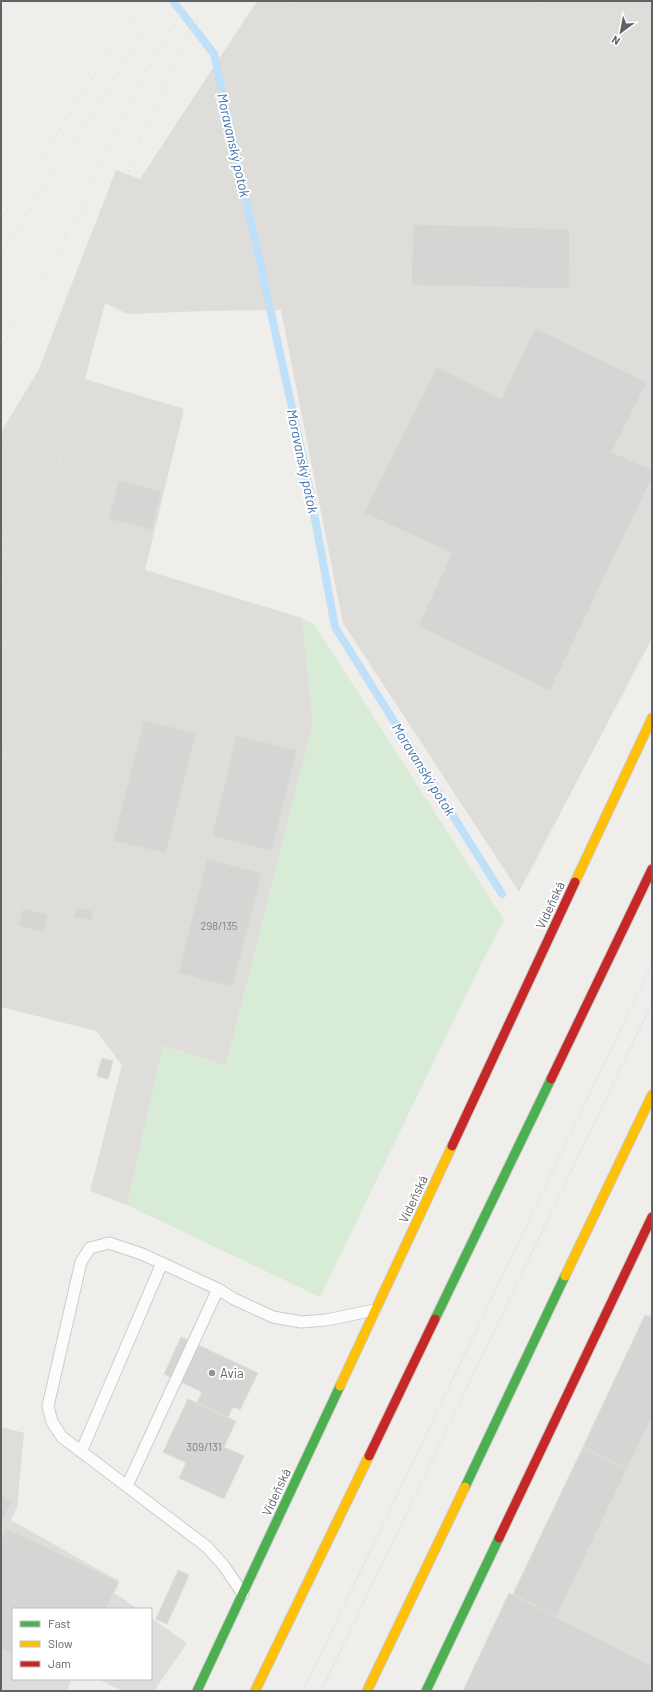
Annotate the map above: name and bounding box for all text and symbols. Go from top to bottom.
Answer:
north arrow [601,12,641,52]
text: N [609,33,622,48]
water label: Moravanský potok [214,91,254,199]
water label: Moravanský potok [284,407,322,515]
water label: Moravanský potok [389,719,459,819]
street label: Vídeňská [532,879,568,931]
house number: 298/135 [201,919,238,932]
street label: Vídeňská [395,1173,431,1225]
place label: Avia [220,1365,244,1381]
marker: Avia [207,1368,217,1378]
house number: 309/131 [186,1440,222,1453]
street label: Vídeňská [258,1466,294,1518]
legend [12,1608,152,1680]
text: Fast [48,1616,71,1630]
text: Slow [48,1636,73,1650]
text: Jam [48,1656,71,1670]

